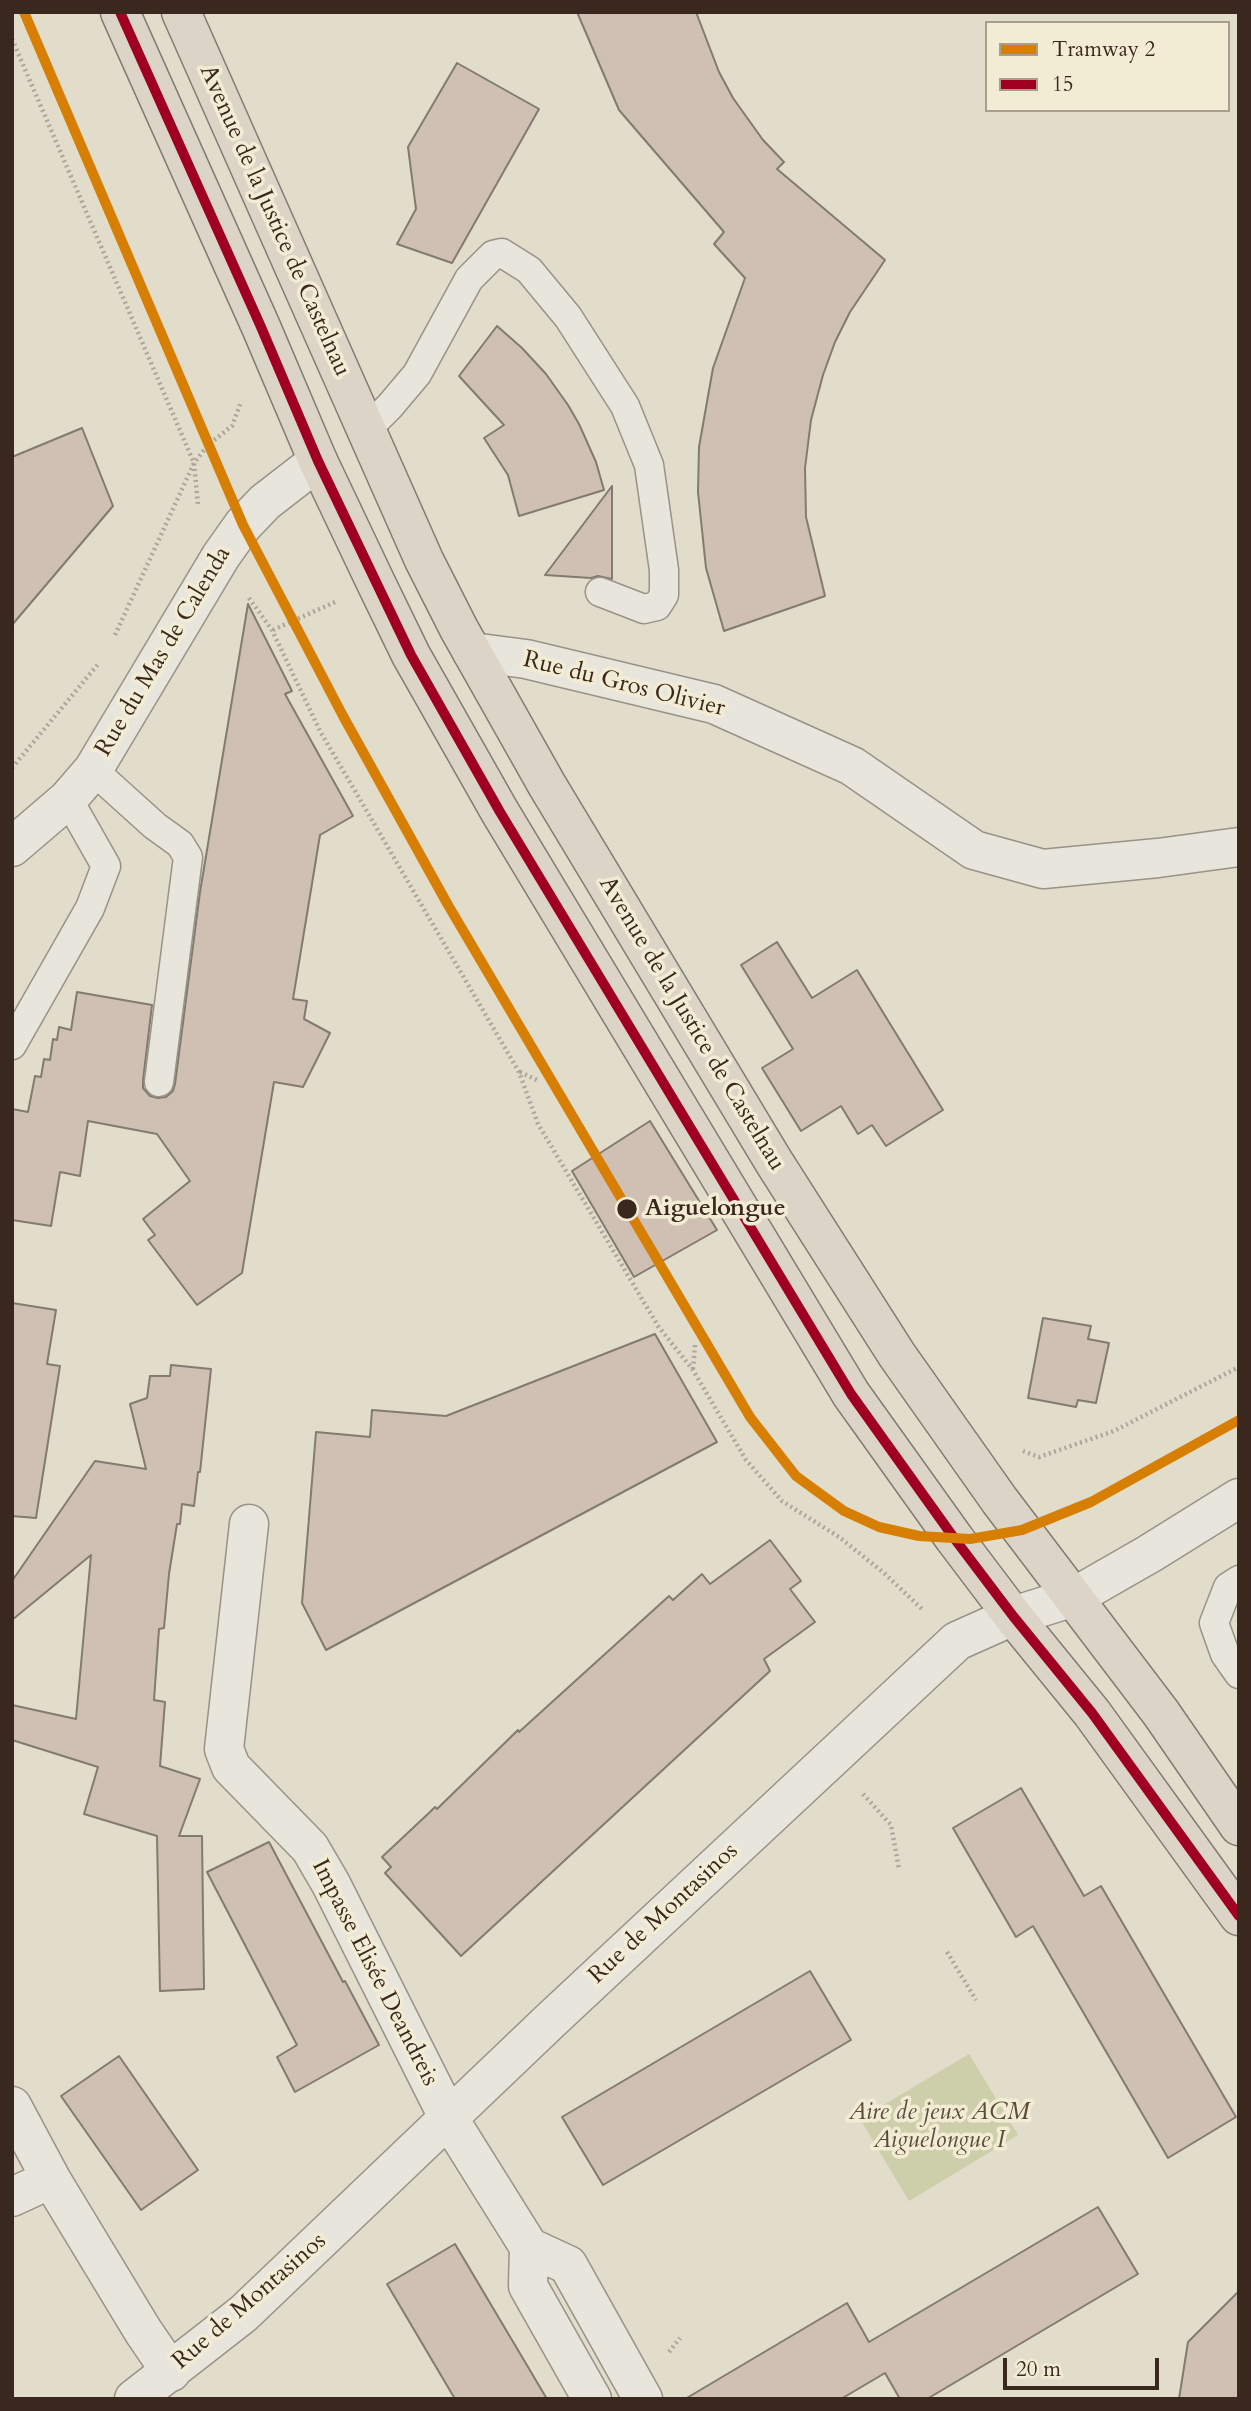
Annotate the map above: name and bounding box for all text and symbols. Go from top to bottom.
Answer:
legend [985,21,1230,112]
text: Tramway 2 [1052,35,1155,64]
street label: Avenue de la Justice de Castelnau [192,61,356,381]
text: 15 [1052,70,1074,99]
street label: Rue du Mas de Calenda [90,542,238,762]
street label: Rue du Gros Olivier [520,646,728,724]
street label: Avenue de la Justice de Castelnau [592,872,790,1176]
place label: Aiguelongue [645,1195,786,1223]
marker: Aiguelongue [615,1197,639,1221]
street label: Rue de Montasinos [583,1837,745,1991]
street label: Impasse Elisée Deandreis [304,1855,444,2091]
park label: Aire de jeux ACM Aiguelongue I [849,2099,1029,2155]
street label: Rue de Montasinos [167,2228,333,2376]
scale bar [1006,2344,1162,2388]
text: 20 m [1016,2355,1061,2384]

